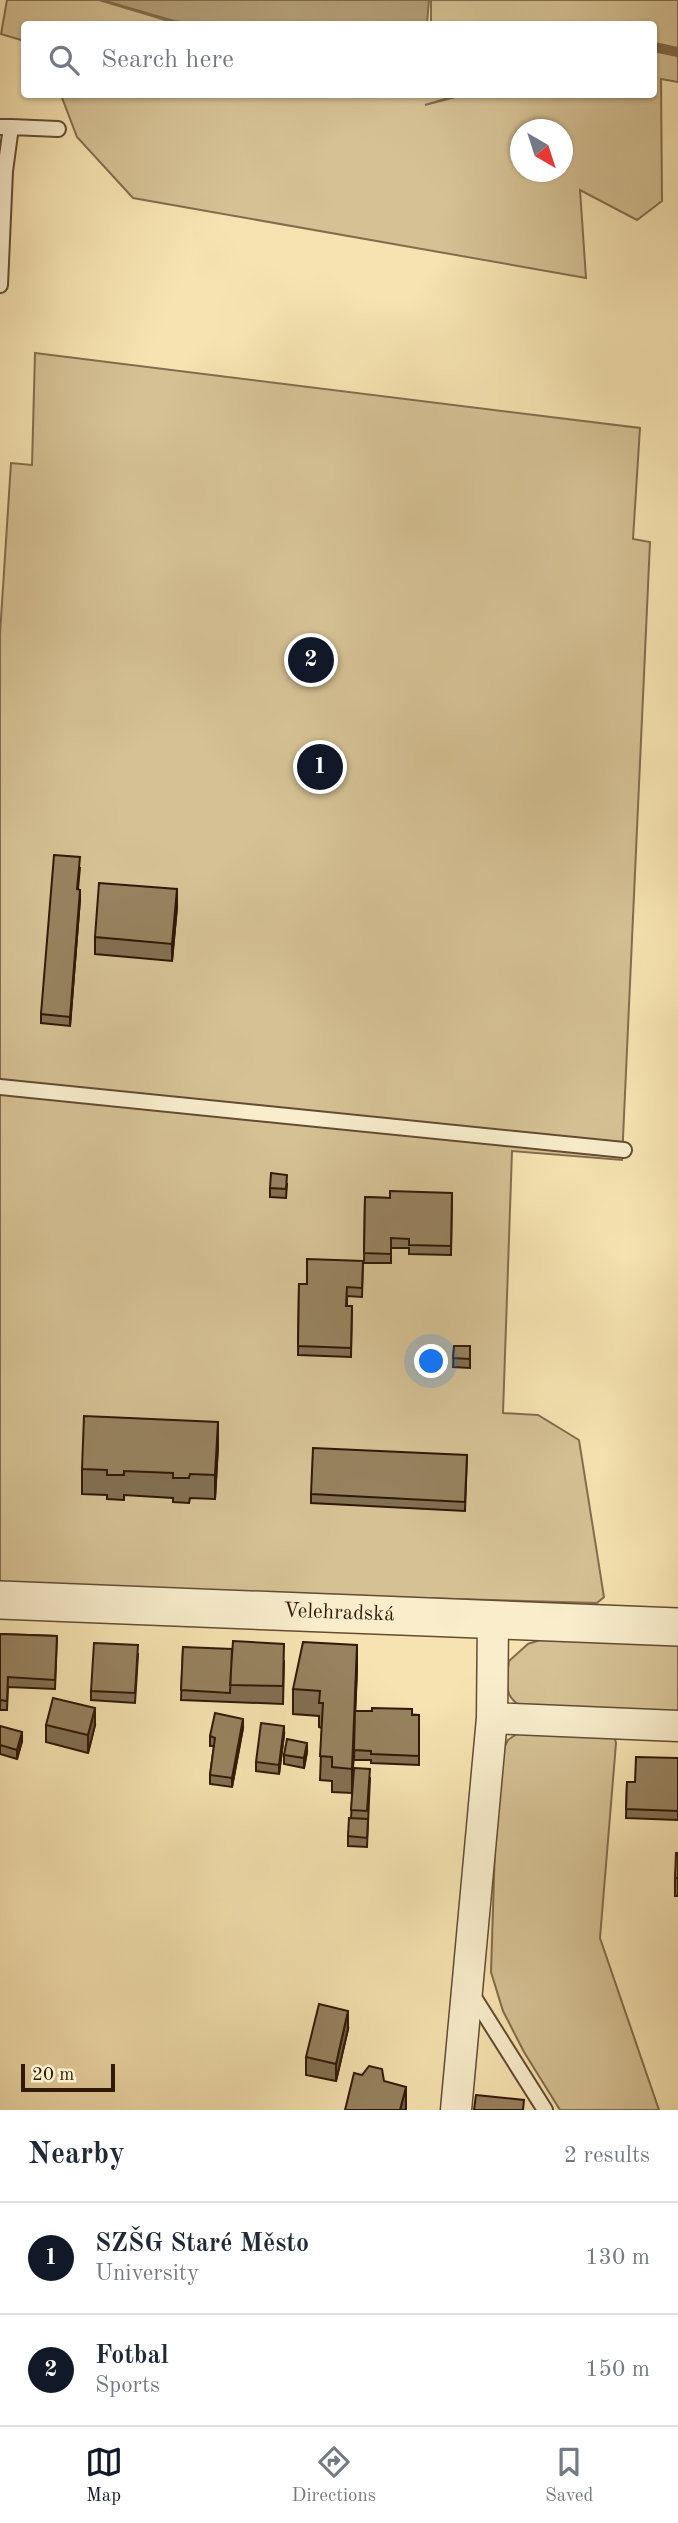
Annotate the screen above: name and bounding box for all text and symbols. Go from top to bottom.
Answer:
search box [21,21,657,98]
icon: search [45,41,83,79]
text: Search here [101,47,234,73]
north arrow [510,119,573,182]
pin: 2 [288,634,334,686]
pin: 1 [297,741,343,793]
your location [414,1344,448,1378]
street label: Velehradská [283,1601,395,1625]
scale bar [21,2061,116,2093]
text: 20 m [32,2066,74,2085]
text: Nearby [28,2140,125,2170]
text: 2 results [564,2144,650,2167]
text: SZŠG Staré Město [95,2231,309,2257]
text: 1 [44,2246,58,2269]
text: 130 m [585,2246,650,2269]
text: University [95,2262,199,2285]
text: Fotbal [95,2343,169,2369]
text: 2 [44,2358,58,2381]
text: 150 m [585,2358,650,2381]
text: Sports [95,2374,160,2397]
tab: Map [85,2443,123,2508]
tab: Directions [292,2443,376,2508]
tab: Saved [545,2443,593,2508]

